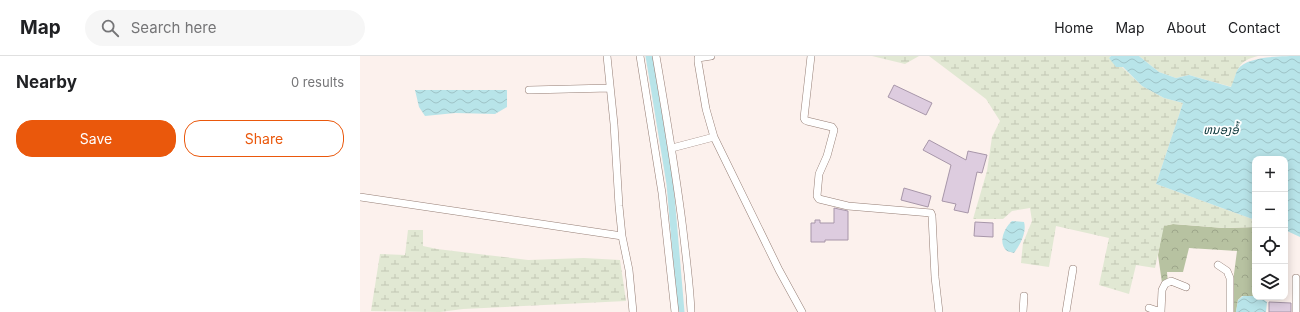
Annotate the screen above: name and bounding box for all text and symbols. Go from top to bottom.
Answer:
search box [85,10,365,46]
text: Map [20,16,61,39]
icon: search [99,17,121,39]
text: Search here [131,18,216,37]
text: Home [1054,19,1093,36]
text: Map [1115,19,1145,36]
text: About [1167,19,1206,36]
text: Contact [1228,19,1280,36]
text: Nearby [16,72,77,92]
text: 0 results [291,74,344,90]
button: Save [16,120,176,157]
button: Share [184,120,344,157]
water label: ຫນອງອໍ້ [1203,121,1241,137]
map controls [1252,156,1288,300]
button: + [1252,156,1288,192]
button: − [1252,192,1288,228]
button: locate [1252,228,1288,264]
button: layers [1252,264,1288,300]

